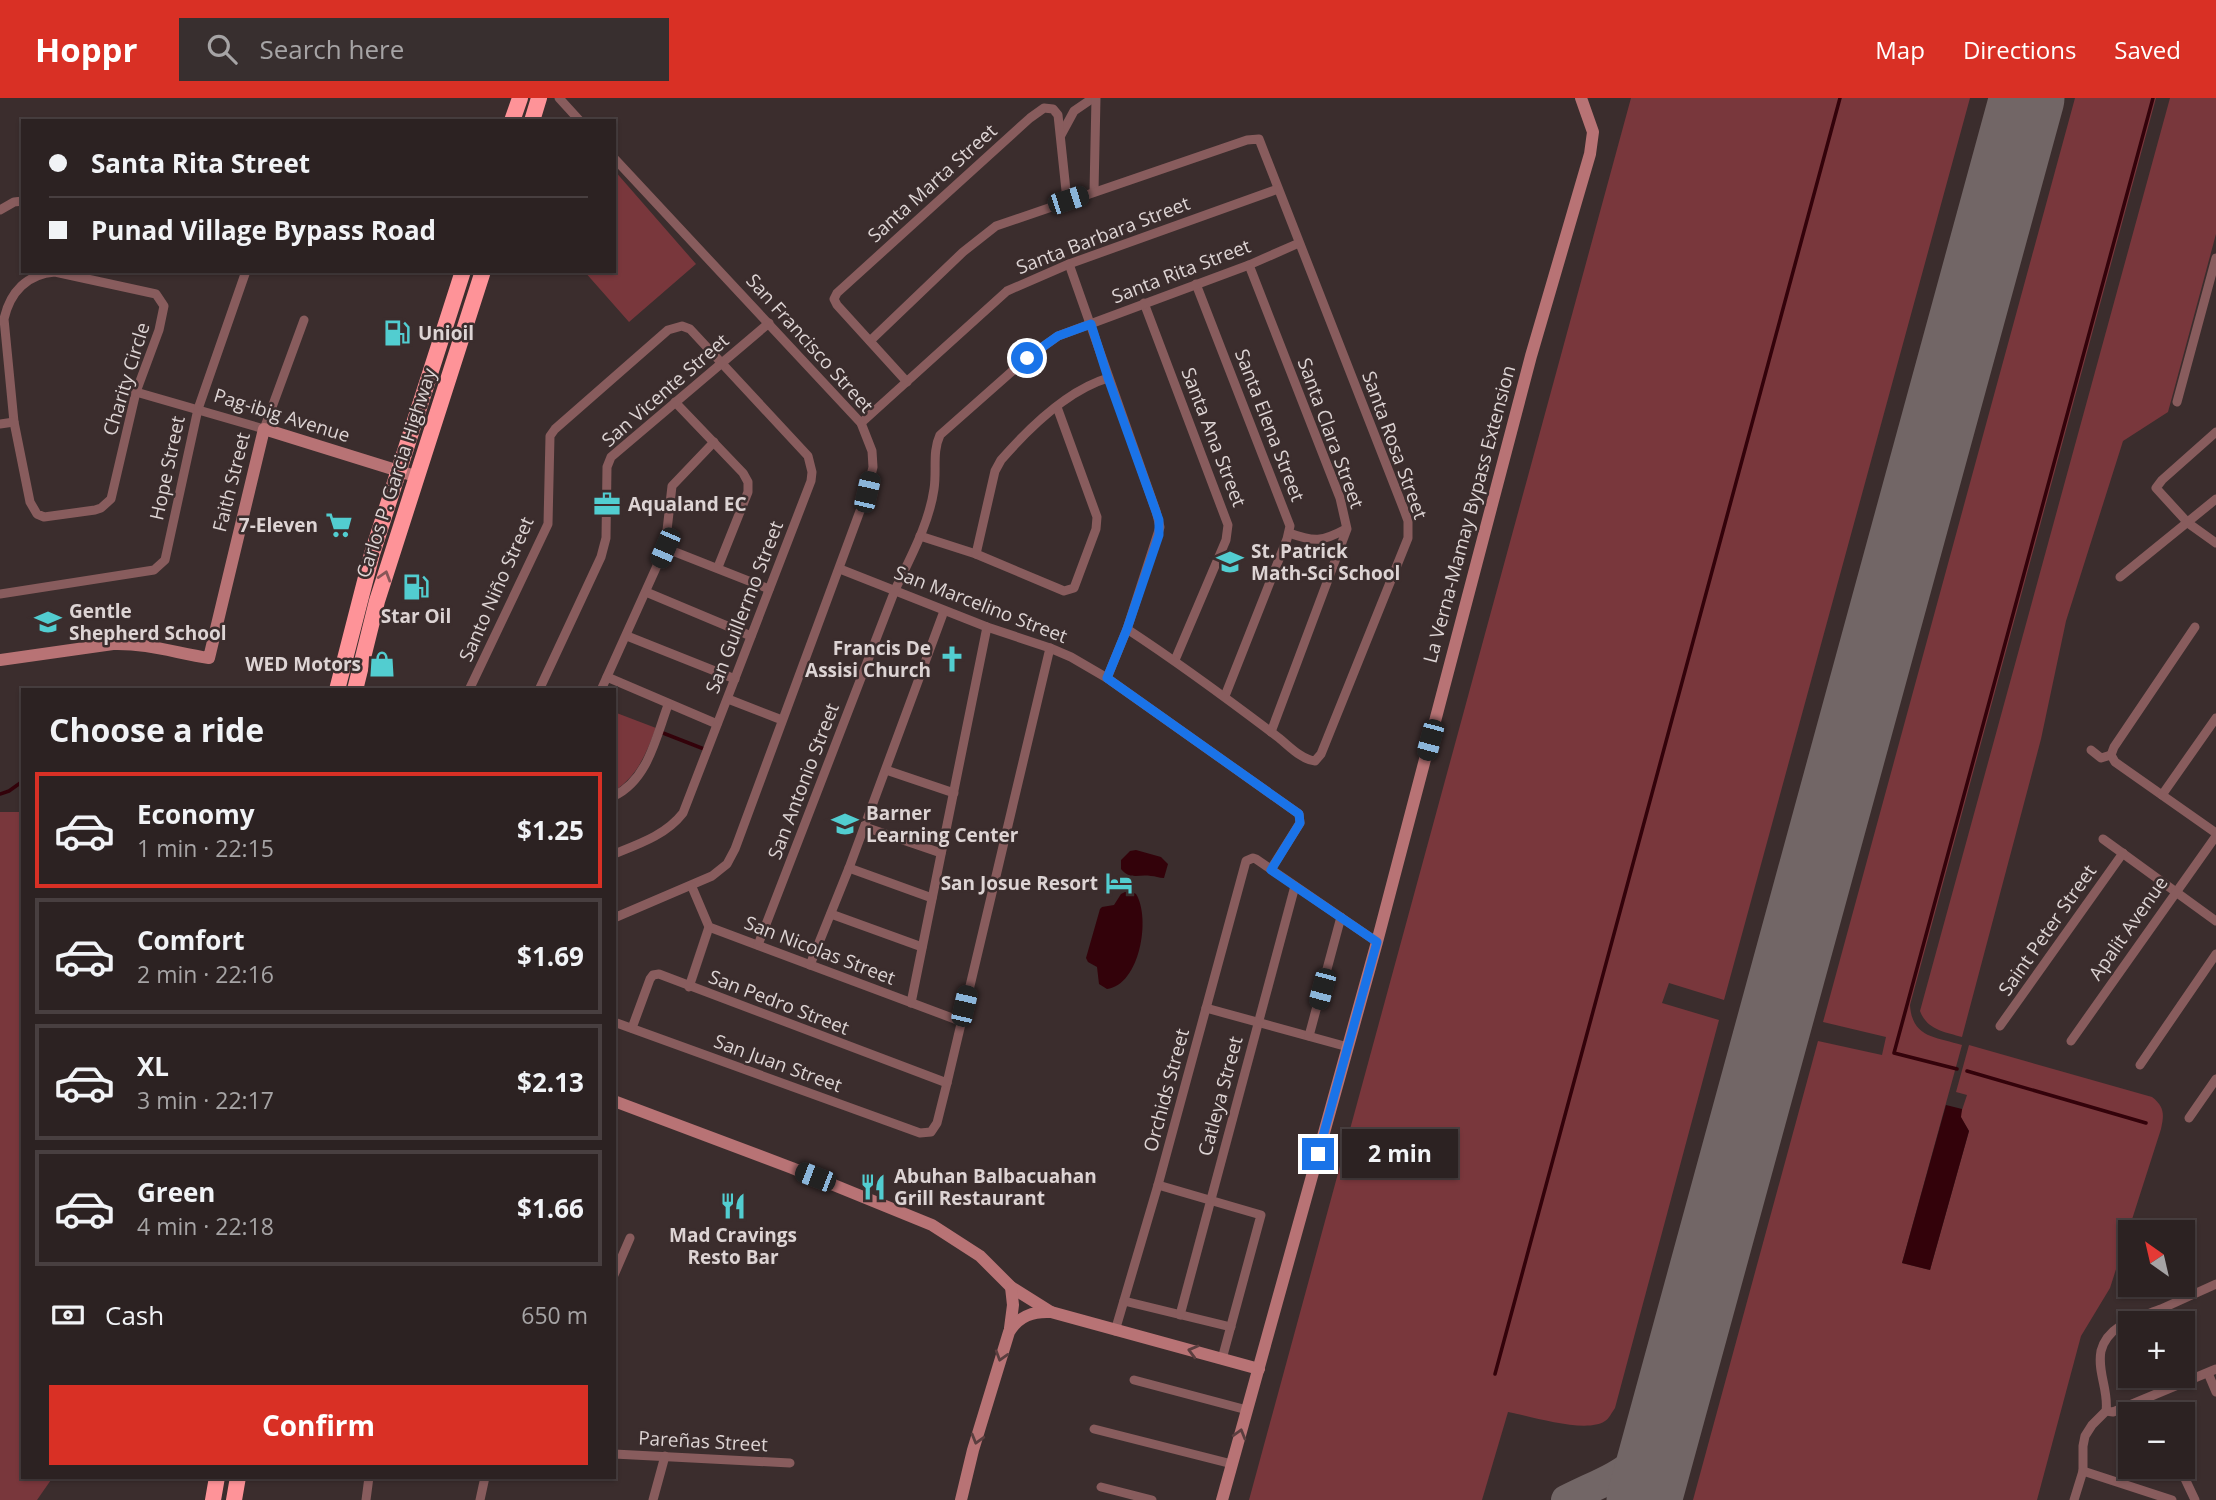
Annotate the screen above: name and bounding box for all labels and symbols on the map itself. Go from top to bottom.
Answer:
street label: Santa Marta Street [862,118,1002,248]
car [1045,184,1092,216]
street label: Santa Barbara Street [1012,190,1194,280]
street label: Santa Rita Street [1108,232,1254,309]
street label: San Francisco Street [741,268,880,418]
fuel station icon: Unioil [382,318,412,348]
street label: Charity Circle [96,319,156,439]
place label: Unioil [418,320,474,346]
street label: San Vicente Street [596,327,734,452]
route start [1011,342,1043,374]
street label: Santa Elena Street [1229,345,1311,505]
street label: Santa Clara Street [1292,354,1370,512]
street label: La Verna-Mamay Bypass Extension [1417,362,1521,666]
street label: Carlos P. Garcia Highway [350,364,442,581]
street label: Santa Ana Street [1176,364,1253,511]
street label: Santa Rosa Street [1356,367,1434,523]
street label: Pag-ibig Avenue [211,382,353,448]
street label: Hope Street [143,413,191,522]
street label: Faith Street [206,429,256,534]
car [853,469,882,515]
office icon: Aqualand EC [592,489,622,519]
place label: Aqualand EC [628,491,747,517]
supermarket icon: 7-Eleven [324,510,354,540]
place label: 7-Eleven [239,512,318,538]
street label: Santo Niño Street [452,512,540,666]
street label: San Guillermo Street [699,517,789,697]
car [648,525,683,571]
place label: St. Patrick Math-Sci School [1251,538,1400,586]
school or university icon: St. Patrick Math-Sci School [1215,547,1245,577]
street label: San Marcelino Street [891,559,1071,649]
one-way arrow [376,570,391,582]
fuel station icon: Star Oil [401,572,431,602]
place label: Gentle Shepherd School [69,598,227,646]
place label: Star Oil [381,603,451,629]
school or university icon: Gentle Shepherd School [33,607,63,637]
place label: Francis De Assisi Church [805,635,931,683]
church icon: Francis De Assisi Church [937,644,967,674]
shop icon: WED Motors [367,649,397,679]
place label: WED Motors [245,651,361,677]
street label: San Antonio Street [761,699,845,863]
car [1415,717,1446,763]
place label: Barner Learning Center [866,800,1019,848]
school or university icon: Barner Learning Center [830,809,860,839]
street label: Saint Peter Street [1992,859,2102,1001]
hotel icon: San Josue Resort [1104,868,1134,898]
place label: San Josue Resort [941,870,1098,896]
street label: Apalit Avenue [2082,871,2174,985]
street label: San Nicolas Street [741,909,899,991]
street label: San Pedro Street [705,963,853,1041]
car [1307,966,1338,1012]
car [950,983,979,1029]
street label: Orchids Street [1137,1025,1195,1155]
street label: San Juan Street [710,1028,846,1098]
street label: Catleya Street [1192,1033,1249,1159]
callout: 2 min [1342,1130,1458,1178]
route end [1302,1138,1334,1170]
car [792,1160,839,1194]
place label: Abuhan Balbacuahan Grill Restaurant [894,1163,1097,1211]
restaurant icon: Abuhan Balbacuahan Grill Restaurant [858,1172,888,1202]
restaurant icon: Mad Cravings Resto Bar [718,1191,748,1221]
north arrow [2118,1220,2194,1297]
place label: Mad Cravings Resto Bar [669,1222,797,1270]
one-way arrow [1187,1345,1199,1360]
one-way arrow [995,1349,1010,1361]
street label: Pareñas Street [638,1425,769,1457]
one-way arrow [1232,1428,1247,1440]
one-way arrow [970,1433,985,1445]

